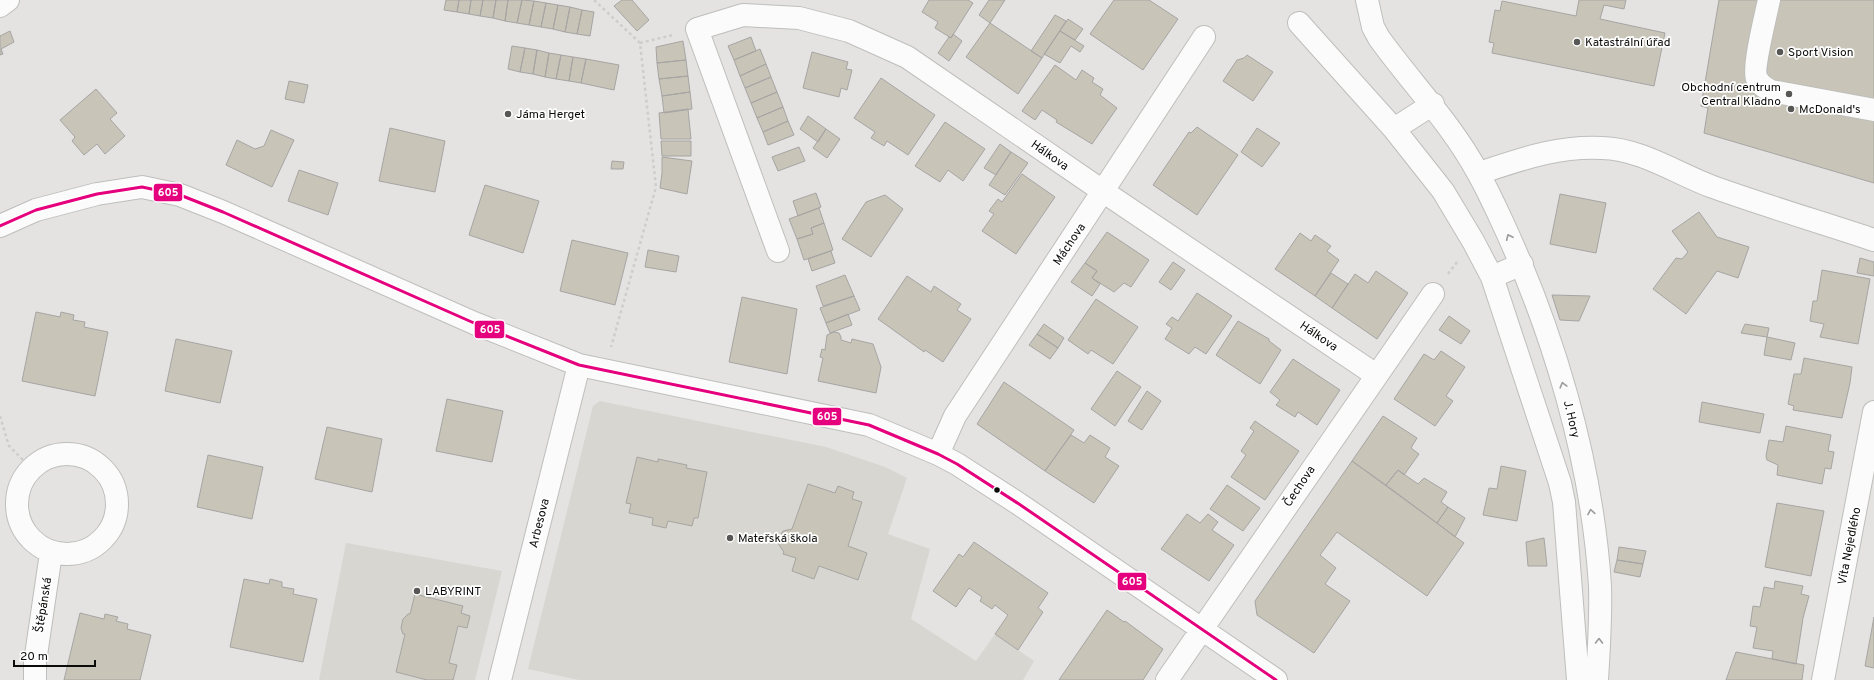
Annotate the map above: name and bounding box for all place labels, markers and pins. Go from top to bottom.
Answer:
place label: Katastrální úřad [1585,35,1671,51]
marker: Katastrální úřad [1572,37,1582,47]
place label: Sport Vision [1788,45,1853,61]
marker: Sport Vision [1775,47,1785,57]
place label: Obchodní centrum Central Kladno [1681,80,1781,110]
marker: Obchodní centrum Central Kladno [1784,89,1794,99]
place label: McDonald's [1799,102,1861,118]
marker: McDonald's [1786,104,1796,114]
place label: Jáma Herget [516,107,585,123]
marker: Jáma Herget [503,109,513,119]
unlabelled marker [992,485,1002,495]
place label: Mateřská škola [738,531,818,547]
marker: Mateřská škola [725,533,735,543]
place label: LABYRINT [425,584,481,600]
marker: LABYRINT [412,586,422,596]

